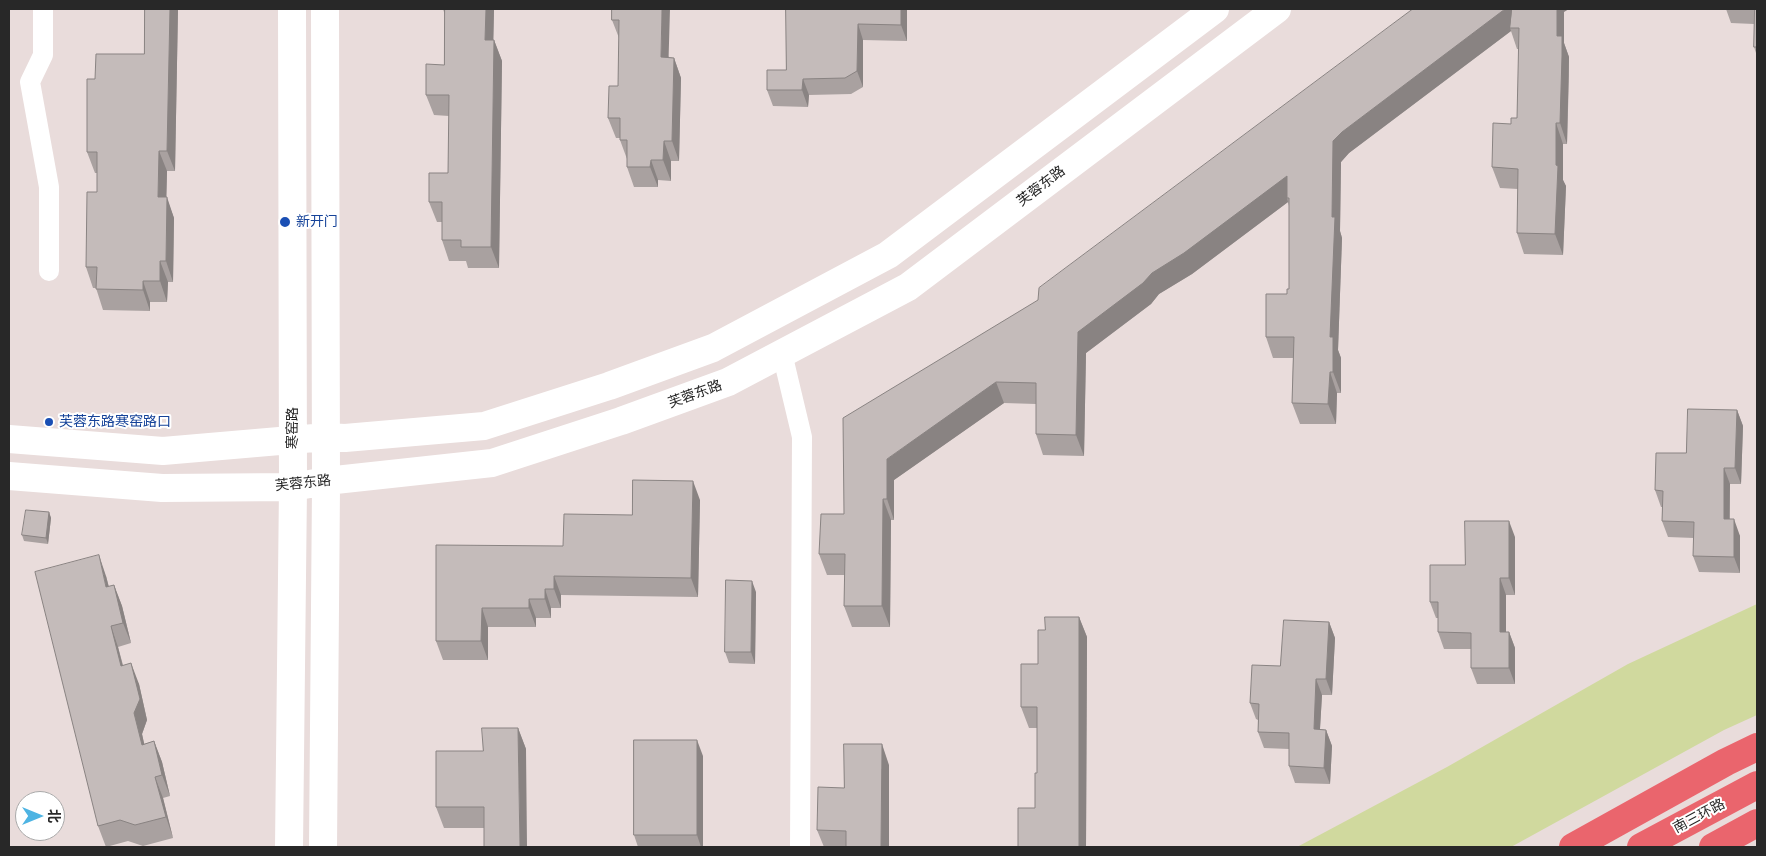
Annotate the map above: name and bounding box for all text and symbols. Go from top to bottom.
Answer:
street label: 芙蓉东路 [1014,162,1068,210]
place label: 新开门 [296,214,338,230]
marker: 新开门 [278,215,292,229]
street label: 芙蓉东路 [666,377,724,411]
street label: 寒窑路 [285,407,301,449]
place label: 芙蓉东路寒窑路口 [59,414,171,430]
marker: 芙蓉东路寒窑路口 [43,416,55,428]
street label: 芙蓉东路 [274,472,332,494]
north arrow [15,791,65,841]
street label: 南三环路 [1670,795,1728,837]
text: 北 [46,809,63,823]

